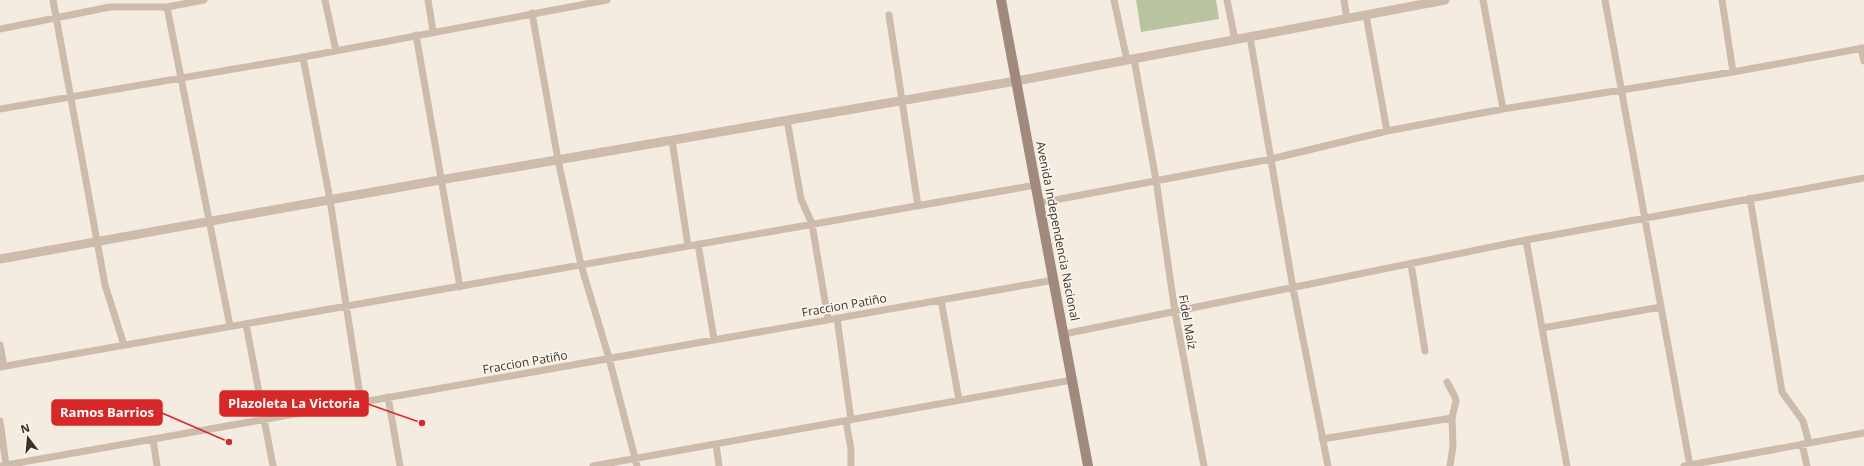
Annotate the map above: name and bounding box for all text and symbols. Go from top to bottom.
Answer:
street label: Avenida Independencia Nacional [1032,140,1084,322]
street label: Fraccion Patiño [800,289,888,321]
street label: Fidel Maíz [1175,293,1201,351]
street label: Fraccion Patiño [481,346,569,378]
callout: Plazoleta La Victoria [220,391,368,416]
text: Plazoleta La Victoria [228,394,360,412]
callout: Ramos Barrios [52,400,162,425]
text: Ramos Barrios [60,403,154,421]
north arrow [8,418,48,458]
text: N [19,419,31,436]

